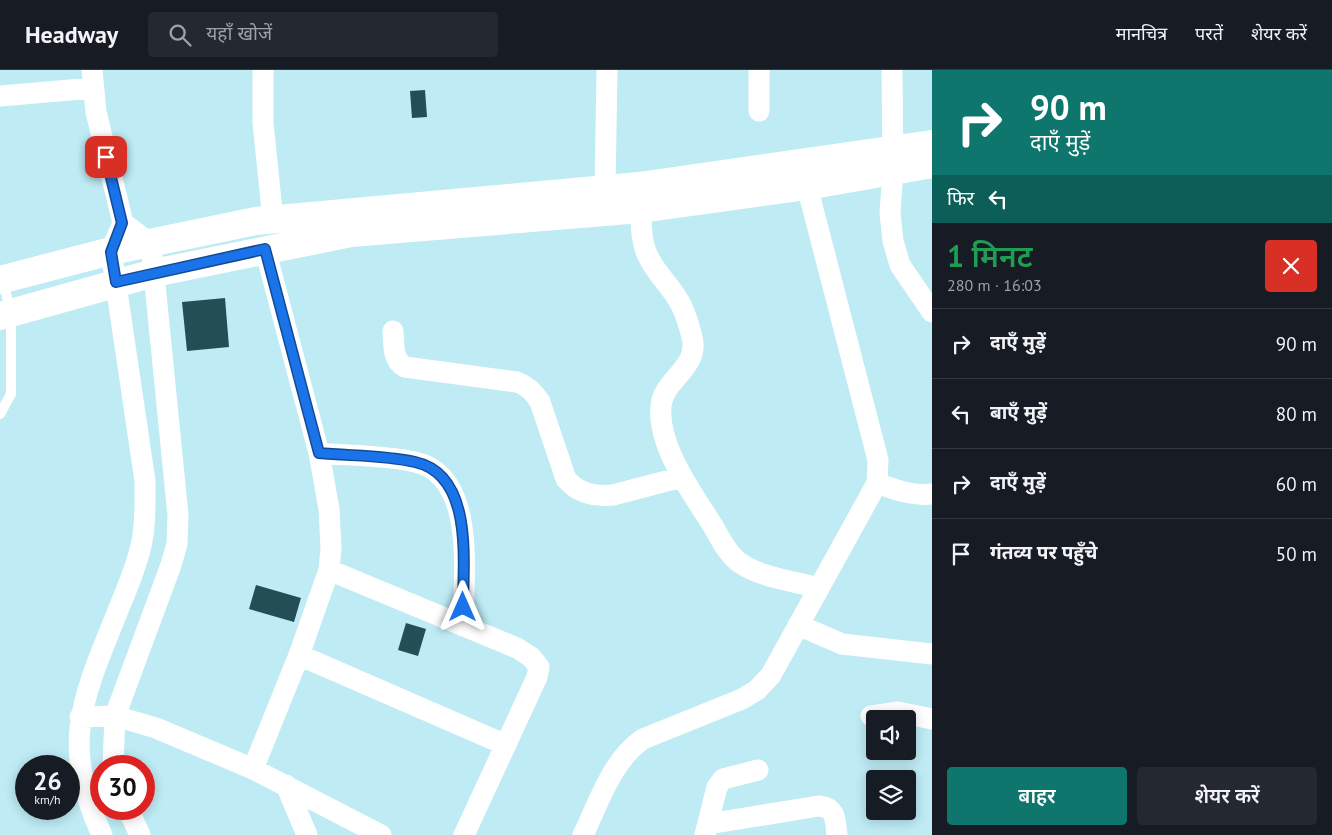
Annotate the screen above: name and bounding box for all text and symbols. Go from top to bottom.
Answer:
search box [148,12,498,57]
text: Headway [25,19,118,50]
icon: search [166,21,194,49]
text: यहाँ खोजें [206,21,272,45]
text: मानचित्र [1116,22,1167,45]
text: परतें [1195,22,1223,45]
text: शेयर करें [1251,22,1307,45]
text: 90 m [1030,84,1107,130]
icon: right [947,90,1012,155]
text: दाएँ मुड़ें [1030,128,1090,156]
pin [85,136,127,178]
icon: arrive [92,143,120,171]
icon: left [984,185,1012,213]
text: फिर [947,186,974,210]
text: 1 मिनट [947,236,1033,275]
button: close [1265,240,1317,292]
text: 280 m · 16:03 [947,275,1042,295]
icon: right [947,330,975,358]
text: दाएँ मुड़ें [990,330,1046,354]
text: 90 m [1276,332,1317,356]
icon: left [947,400,975,428]
text: बाएँ मुड़ें [990,400,1047,424]
text: 80 m [1276,402,1317,426]
icon: right [947,470,975,498]
text: दाएँ मुड़ें [990,470,1046,494]
text: 60 m [1276,472,1317,496]
icon: arrive [947,540,975,568]
text: गंतव्य पर पहुँचे [990,540,1097,564]
text: 50 m [1276,542,1317,566]
position arrow [436,580,488,632]
map controls [866,710,916,820]
button: sound [866,710,916,760]
speed limit sign: 30 [90,755,155,820]
text: 26 [33,765,62,797]
button: बाहर [947,767,1127,825]
button: शेयर करें [1137,767,1317,825]
button: layers [866,770,916,820]
text: km/h [34,792,61,807]

